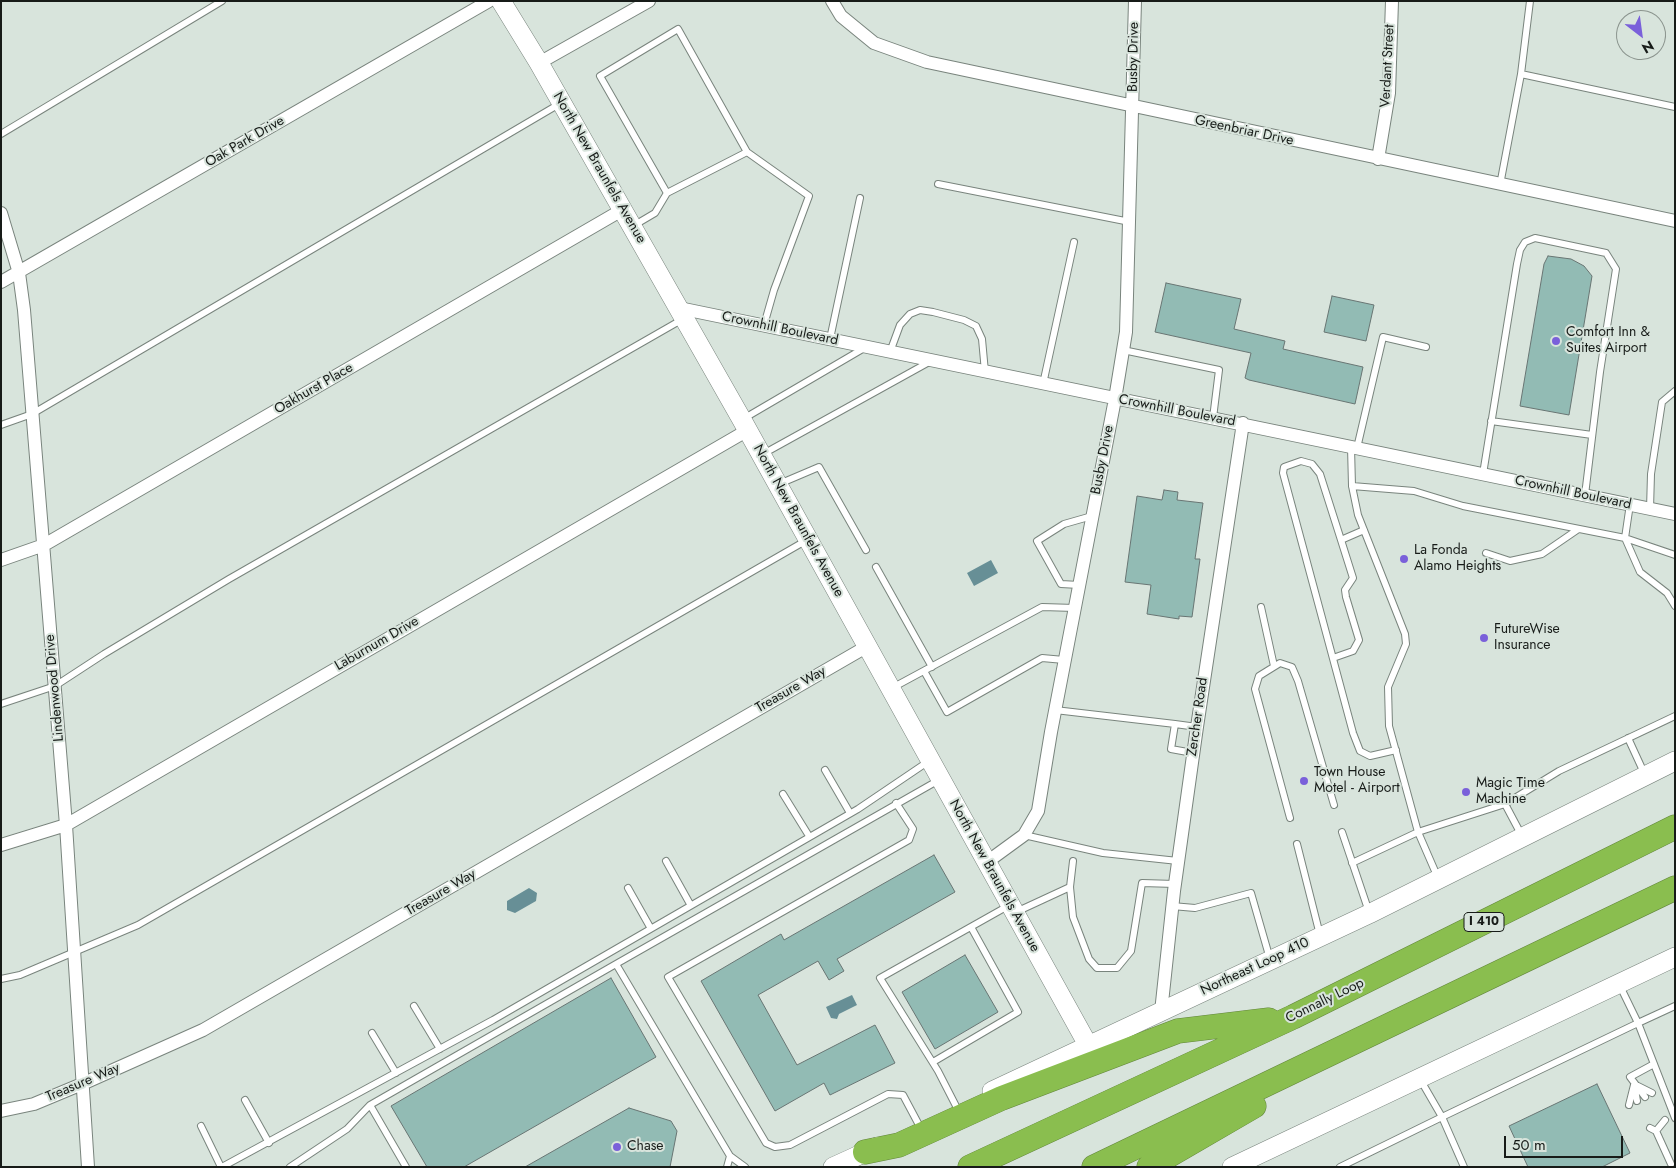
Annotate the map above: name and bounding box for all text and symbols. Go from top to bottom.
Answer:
north arrow [1616,10,1666,60]
street label: Busby Drive [1125,22,1143,92]
street label: Verdant Street [1377,24,1399,108]
text: N [1638,36,1658,59]
street label: North New Braunfels Avenue [549,89,649,247]
street label: Greenbriar Drive [1193,112,1295,150]
street label: Oak Park Drive [203,113,287,171]
street label: Crownhill Boulevard [720,308,840,350]
place label: Comfort Inn & Suites Airport [1566,325,1650,358]
marker: Comfort Inn & Suites Airport [1550,335,1562,347]
street label: Oakhurst Place [272,360,356,418]
street label: Crownhill Boulevard [1117,391,1237,431]
street label: Busby Drive [1088,424,1118,496]
street label: North New Braunfels Avenue [749,442,847,600]
street label: Crownhill Boulevard [1513,472,1633,514]
place label: La Fonda Alamo Heights [1414,543,1501,576]
marker: La Fonda Alamo Heights [1398,553,1410,565]
street label: Laburnum Drive [332,613,422,675]
place label: FutureWise Insurance [1494,622,1560,654]
marker: FutureWise Insurance [1478,632,1490,644]
street label: Lindenwood Drive [42,634,68,742]
street label: Treasure Way [753,663,829,717]
street label: Zercher Road [1184,676,1212,758]
place label: Town House Motel - Airport [1314,765,1400,798]
marker: Town House Motel - Airport [1298,775,1310,787]
place label: Magic Time Machine [1476,776,1545,809]
marker: Magic Time Machine [1460,786,1472,798]
street label: North New Braunfels Avenue [945,797,1043,955]
street label: Treasure Way [403,866,479,920]
road number: I 410 [1464,912,1504,932]
street label: Northeast Loop 410 [1198,934,1312,1000]
street label: Connally Loop [1283,975,1367,1027]
street label: Treasure Way [44,1060,122,1106]
scale bar [1506,1126,1625,1158]
text: 50 m [1512,1134,1546,1156]
place label: Chase [627,1139,664,1155]
marker: Chase [611,1141,623,1153]

